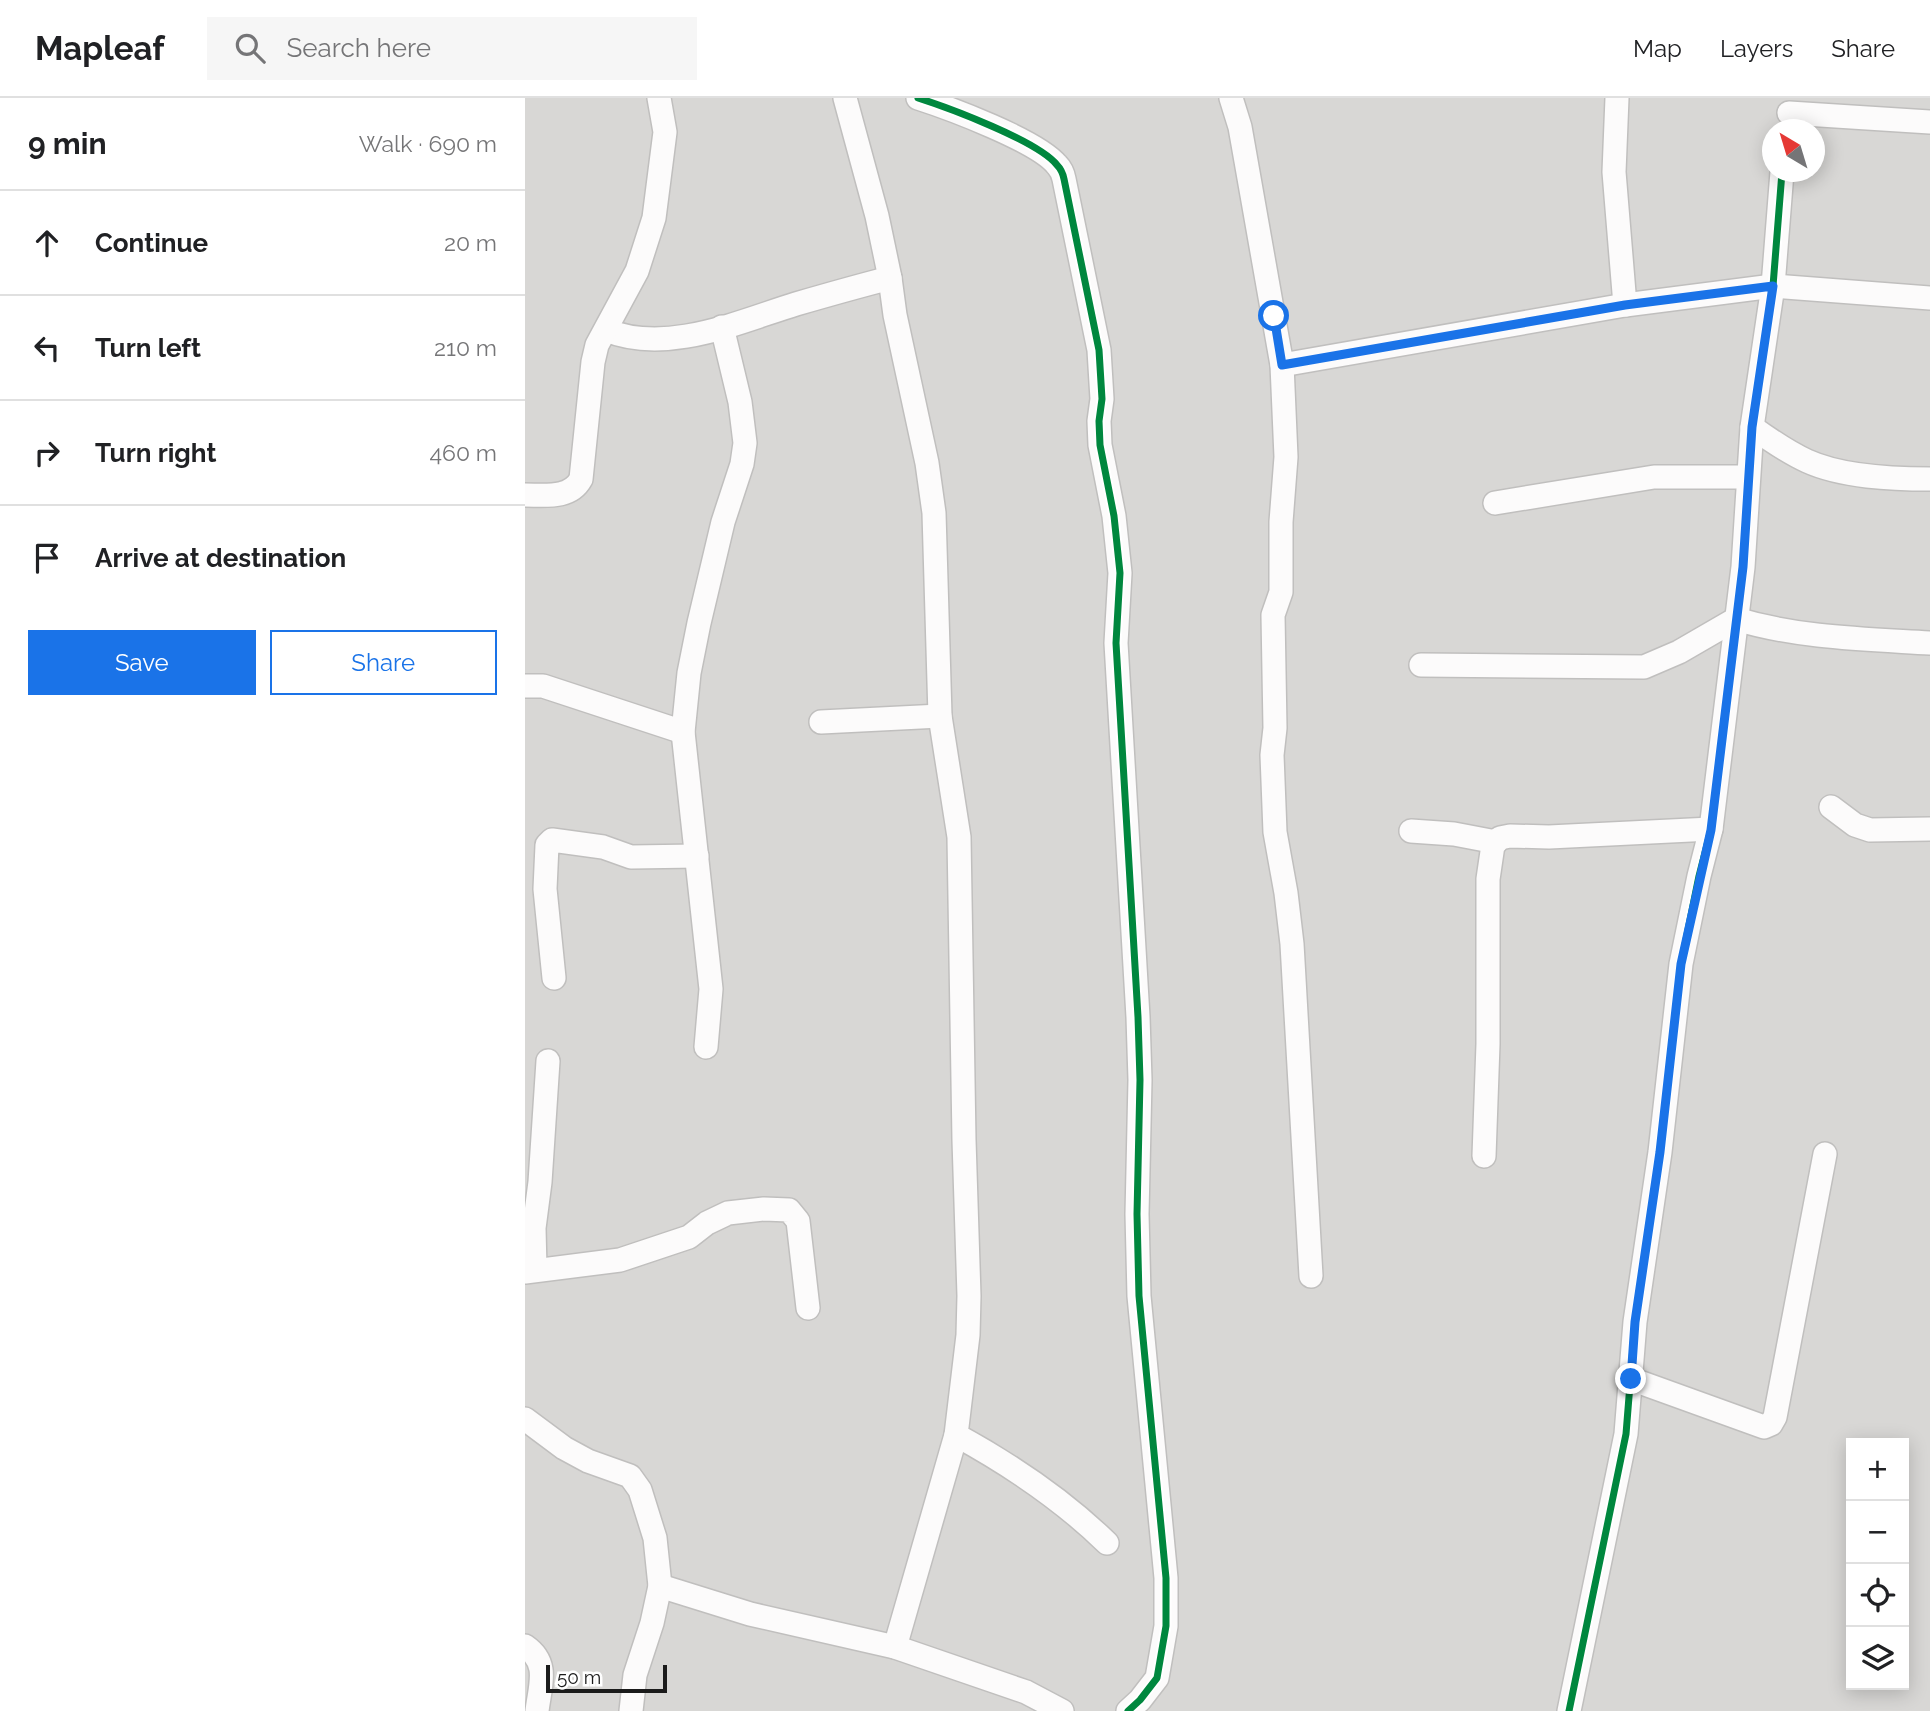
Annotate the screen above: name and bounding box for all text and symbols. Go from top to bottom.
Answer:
search box [207,17,697,80]
text: Mapleaf [35,29,165,68]
icon: search [231,29,269,67]
text: Search here [287,33,431,63]
text: Map [1633,34,1682,63]
text: Layers [1720,34,1793,63]
text: Share [1831,34,1895,63]
north arrow [1762,119,1825,182]
text: 9 min [28,126,107,161]
text: Walk · 690 m [359,130,497,157]
icon: ahead [28,224,66,262]
text: Continue [95,228,208,258]
text: 20 m [444,229,497,256]
route start [1258,300,1289,331]
icon: left [28,329,66,367]
text: Turn left [95,333,201,363]
text: 210 m [434,334,497,361]
icon: right [28,434,66,472]
text: Turn right [95,438,216,468]
text: 460 m [429,439,497,466]
icon: arrive [28,539,66,577]
text: Arrive at destination [95,543,346,573]
button: Save [28,630,256,695]
button: Share [270,630,497,695]
route end [1615,1363,1646,1394]
map controls [1846,1438,1909,1690]
button: + [1846,1438,1909,1501]
button: − [1846,1501,1909,1564]
button: locate [1846,1564,1909,1627]
button: layers [1846,1627,1909,1690]
scale bar [546,1662,667,1694]
text: 50 m [557,1666,601,1688]

